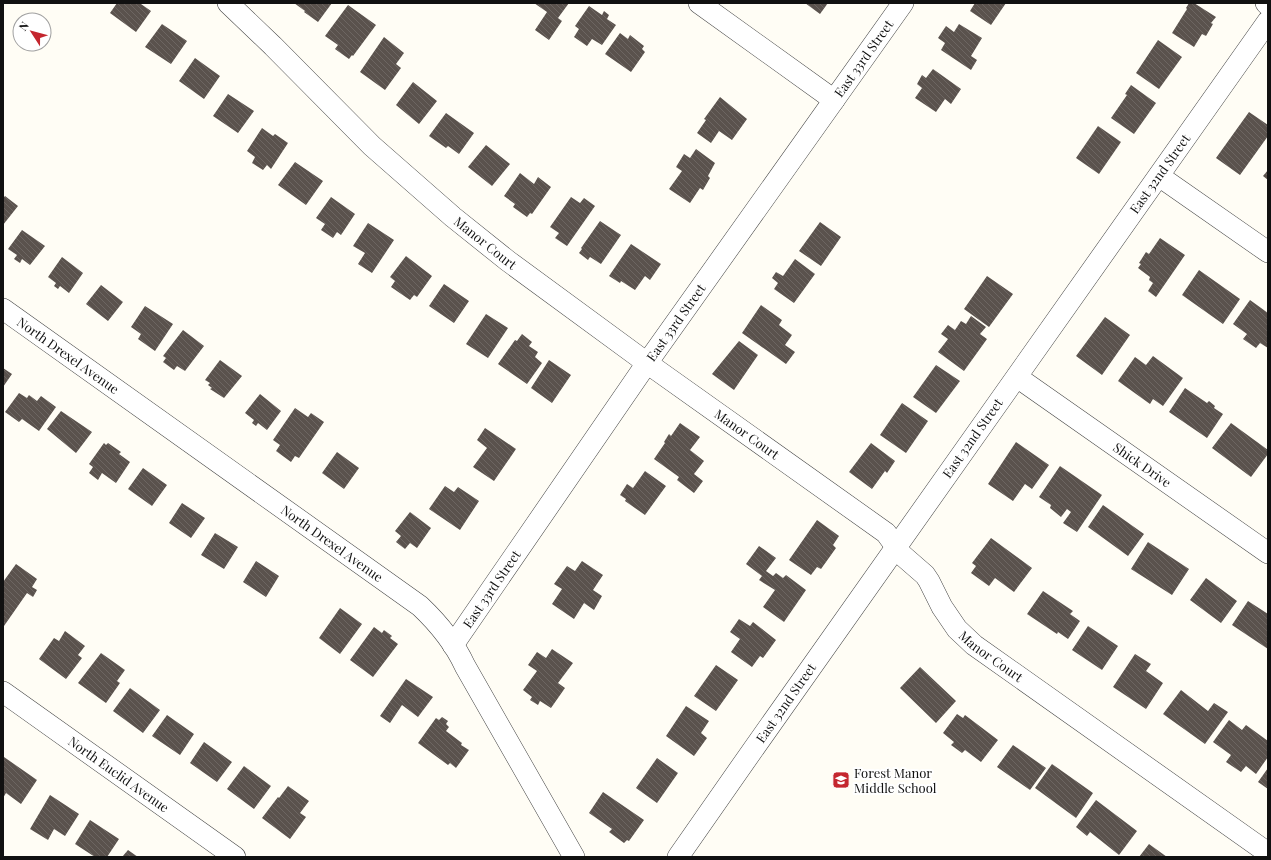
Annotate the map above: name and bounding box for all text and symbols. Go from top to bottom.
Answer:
north arrow [12,12,52,52]
street label: East 33rd Street [830,16,897,100]
text: N [15,18,32,33]
street label: East 32nd Street [1125,130,1194,216]
street label: Manor Court [451,212,521,273]
street label: East 33rd Street [642,280,709,364]
street label: North Drexel Avenue [14,313,123,397]
street label: East 32nd Street [938,394,1006,481]
street label: Manor Court [711,405,783,463]
street label: Shick Drive [1110,438,1175,491]
street label: North Drexel Avenue [278,501,387,585]
street label: East 33rd Street [458,546,524,631]
street label: Manor Court [956,626,1027,685]
street label: East 32nd Street [752,659,819,746]
street label: North Euclid Avenue [65,732,173,816]
place label: Forest Manor Middle School [854,764,937,796]
school or university icon: Forest Manor Middle School [831,770,851,790]

